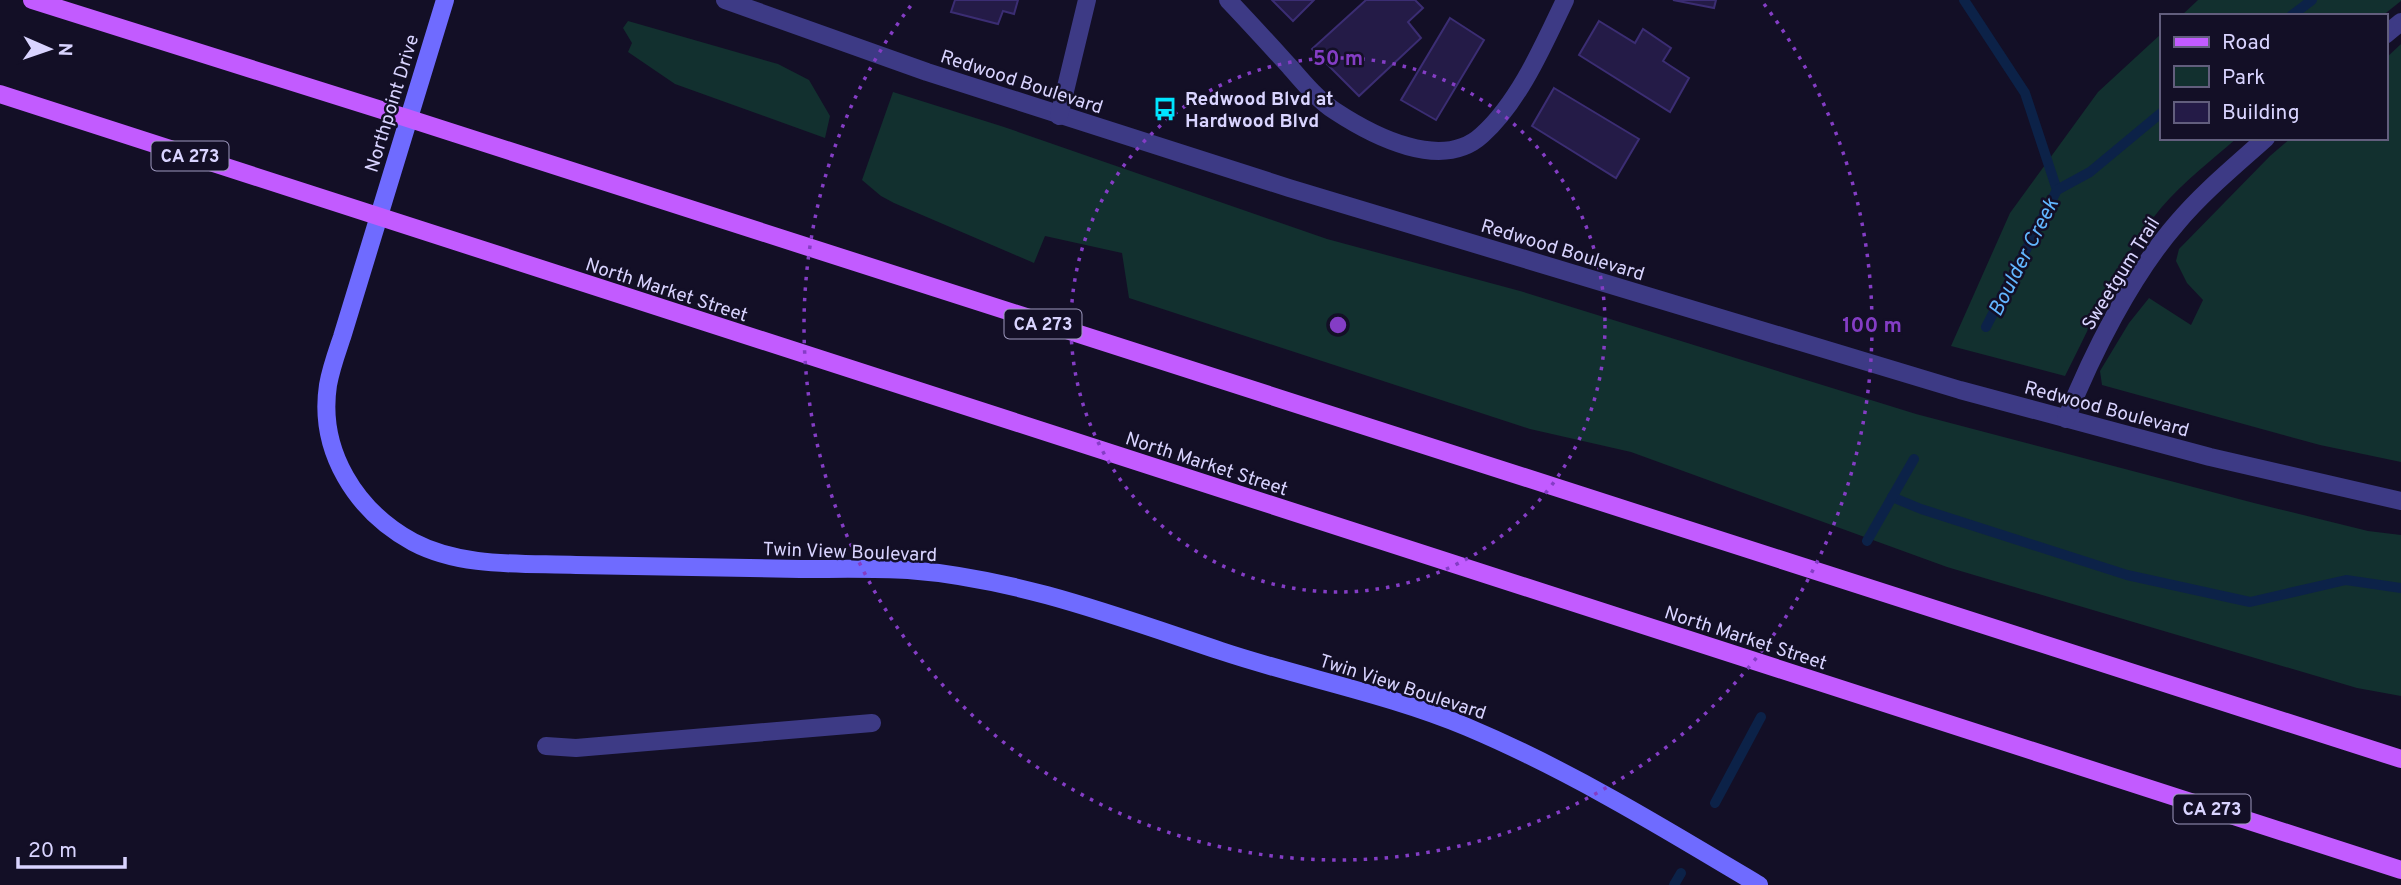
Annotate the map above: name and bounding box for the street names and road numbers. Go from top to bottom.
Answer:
street label: Northpoint Drive [361,32,425,175]
street label: Redwood Boulevard [937,45,1106,121]
road number: CA 273 [152,141,228,170]
street label: Sweetgum Trail [2077,213,2166,335]
street label: Redwood Boulevard [1478,215,1647,287]
street label: North Market Street [582,253,751,328]
road number: CA 273 [1004,310,1082,338]
street label: Redwood Boulevard [2021,376,2192,443]
street label: North Market Street [1122,427,1291,502]
street label: Twin View Boulevard [762,538,937,568]
street label: North Market Street [1661,601,1830,676]
street label: Twin View Boulevard [1316,650,1489,726]
road number: CA 273 [2174,794,2250,824]

